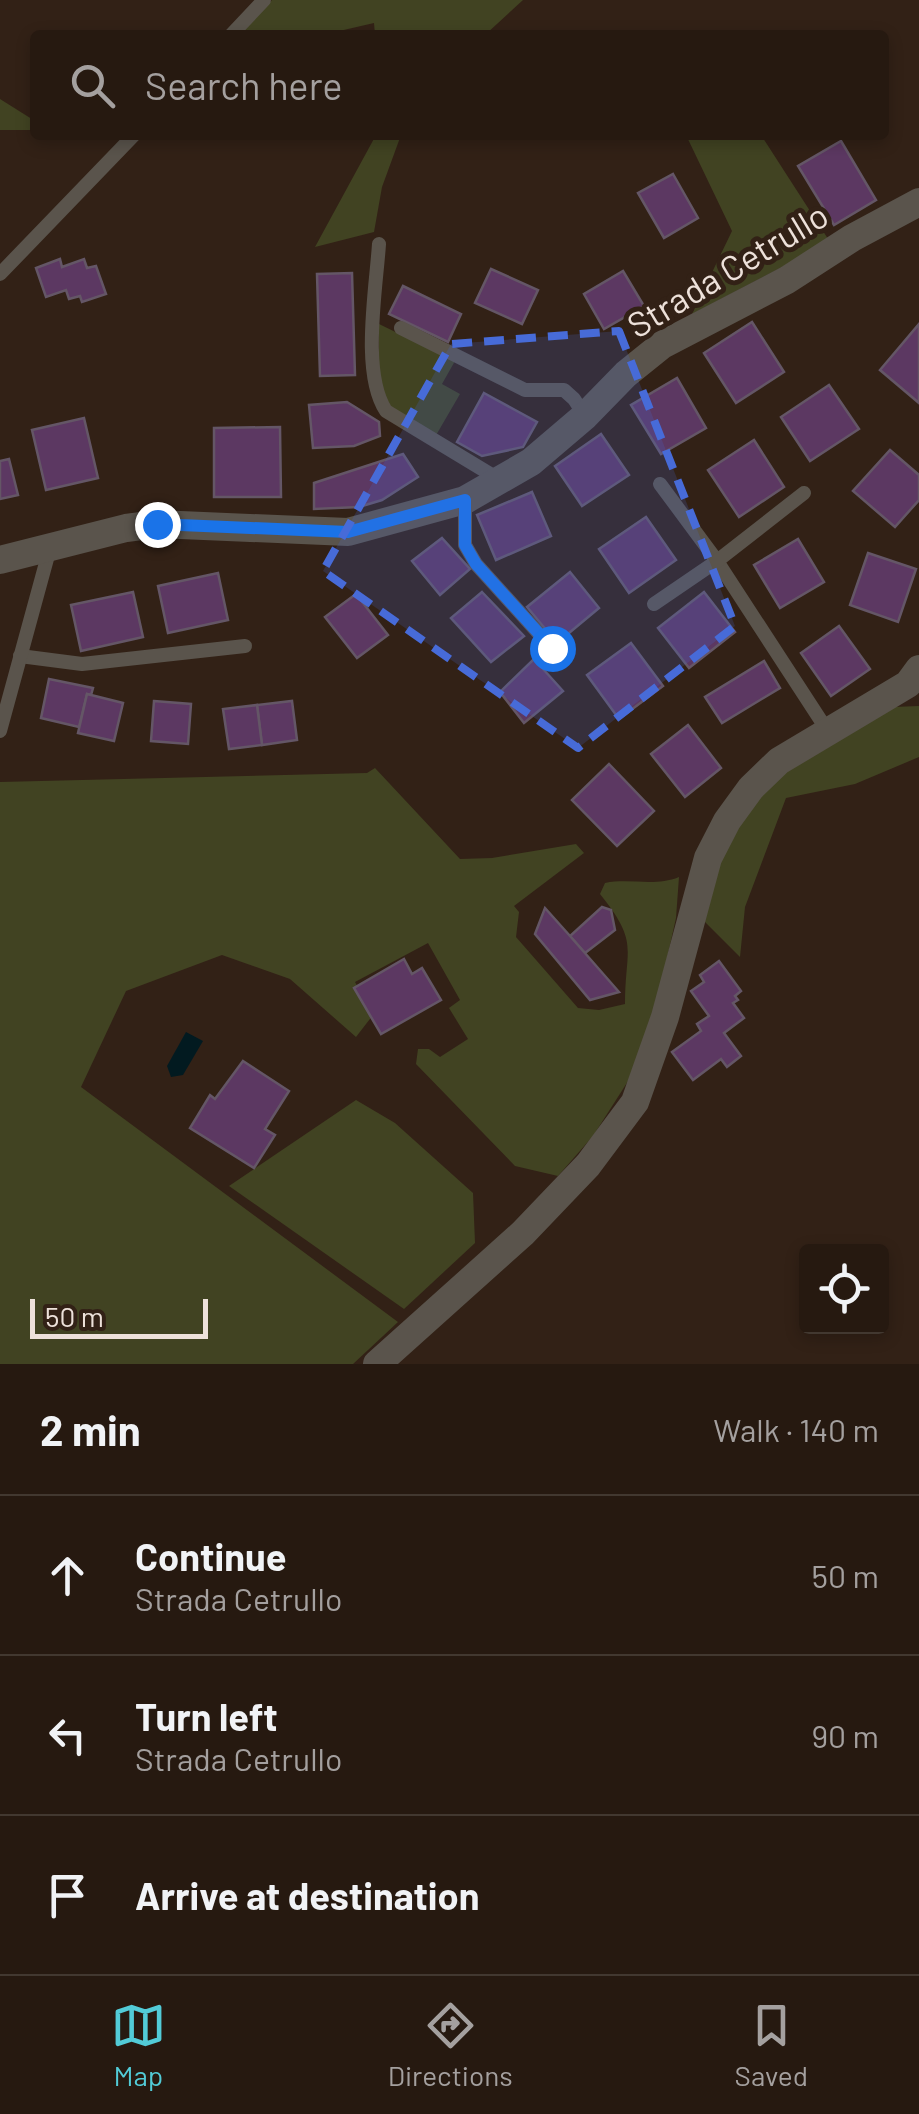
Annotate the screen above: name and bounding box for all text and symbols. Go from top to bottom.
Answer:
search box [30,30,889,140]
icon: search [65,58,120,113]
text: Search here [145,62,343,108]
street label: Strada Cetrullo [619,193,835,345]
route end [135,502,181,548]
route start [530,626,576,672]
map controls [799,1244,889,1334]
button: locate [799,1244,889,1334]
scale bar [30,1294,208,1338]
text: 50 m [45,1299,104,1333]
text: 2 min [40,1404,141,1454]
text: Walk · 140 m [713,1410,879,1448]
text: Continue [135,1533,286,1579]
icon: ahead [40,1548,95,1603]
text: 50 m [812,1556,879,1594]
text: Strada Cetrullo [135,1579,342,1617]
text: Turn left [135,1693,278,1739]
icon: left [40,1708,95,1763]
text: 90 m [811,1716,879,1754]
text: Strada Cetrullo [135,1739,342,1777]
icon: arrive [40,1868,95,1923]
text: Arrive at destination [135,1872,480,1918]
tab: Map [111,1998,166,2092]
tab: Directions [388,1998,513,2092]
tab: Saved [735,1998,808,2092]

